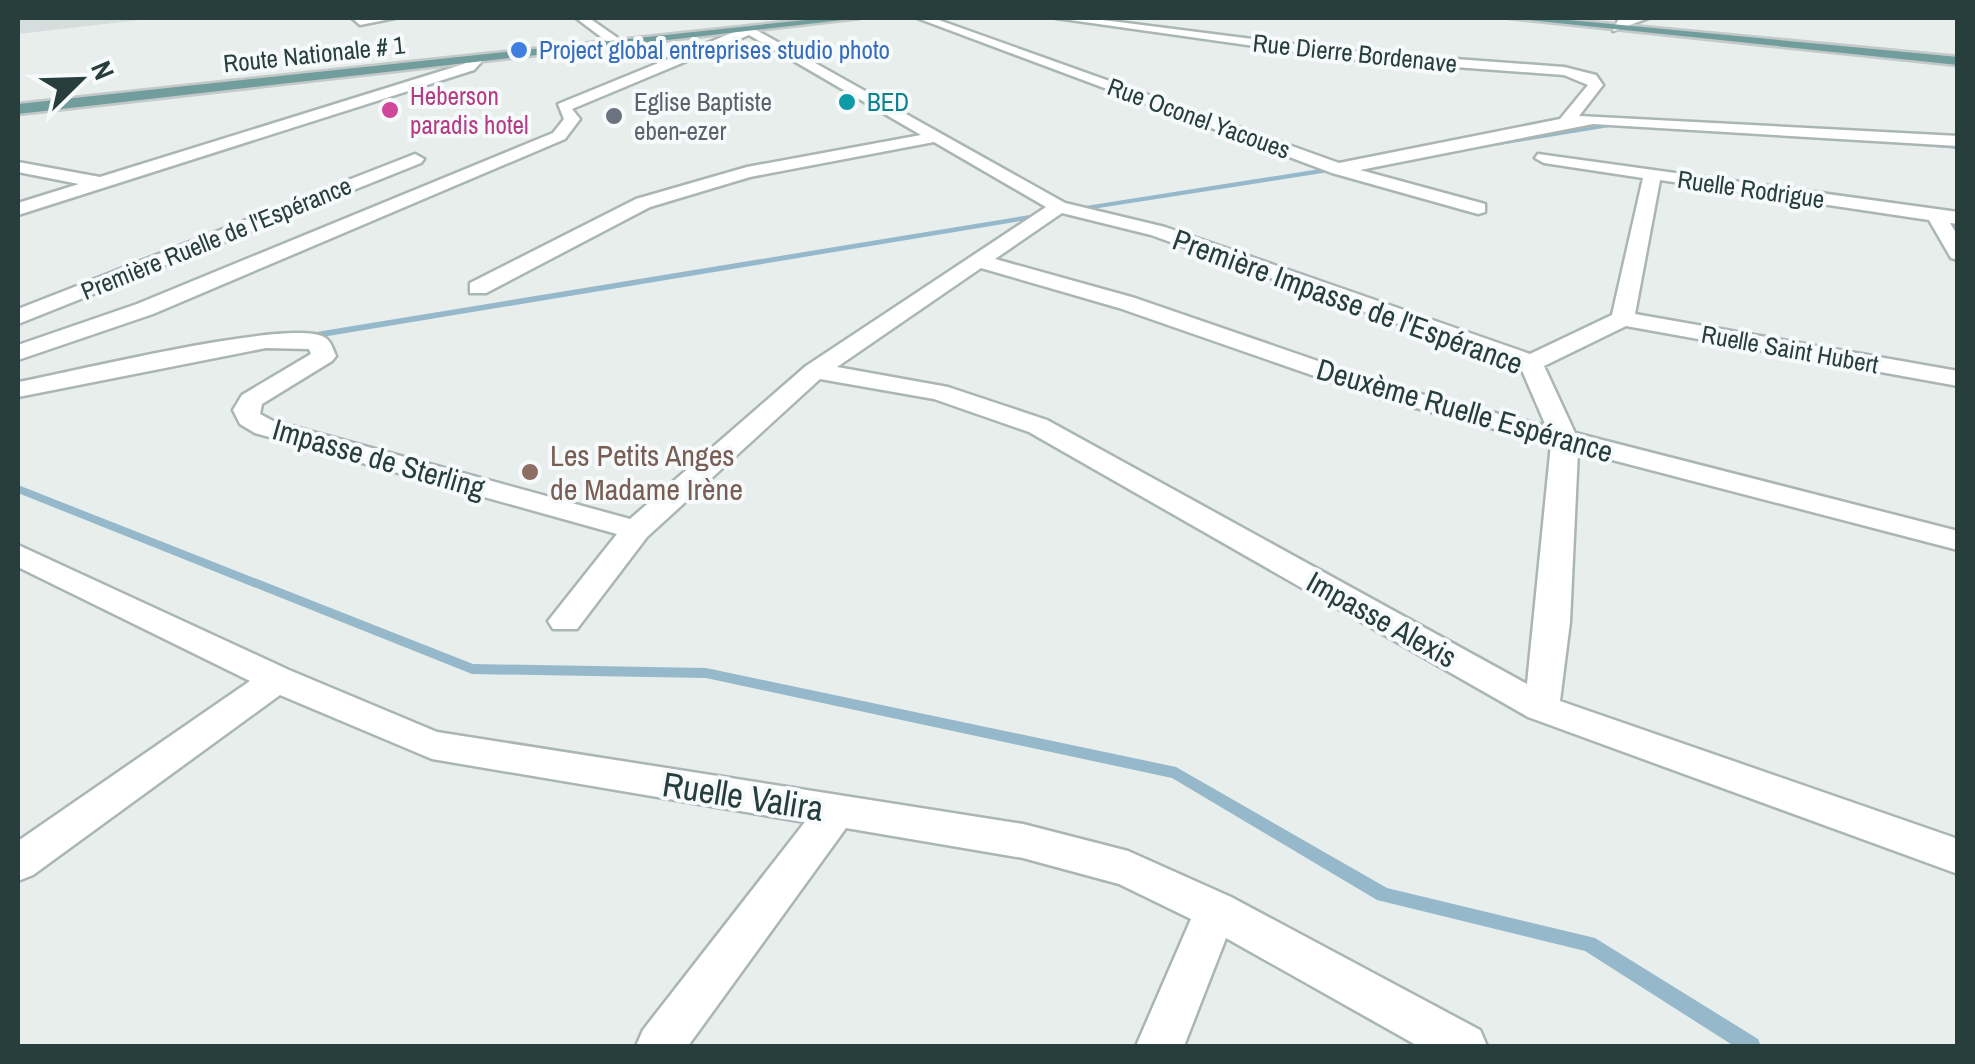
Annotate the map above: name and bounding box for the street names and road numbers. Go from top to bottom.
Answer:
street label: Rue Dierre Bordenave [1251,25,1459,81]
street label: Route Nationale # 1 [222,28,407,80]
street label: Rue Oconel Yacoues [1103,69,1295,167]
street label: Ruelle Rodrigue [1675,162,1827,216]
street label: Première Ruelle de l'Espérance [76,168,356,308]
street label: Première Impasse de l'Espérance [1167,219,1529,383]
street label: Ruelle Saint Hubert [1699,317,1881,381]
street label: Deuxème Ruelle Espérance [1312,349,1618,471]
street label: Impasse de Sterling [268,409,490,507]
street label: Impasse Alexis [1300,561,1464,677]
street label: Ruelle Valira [659,760,827,832]

